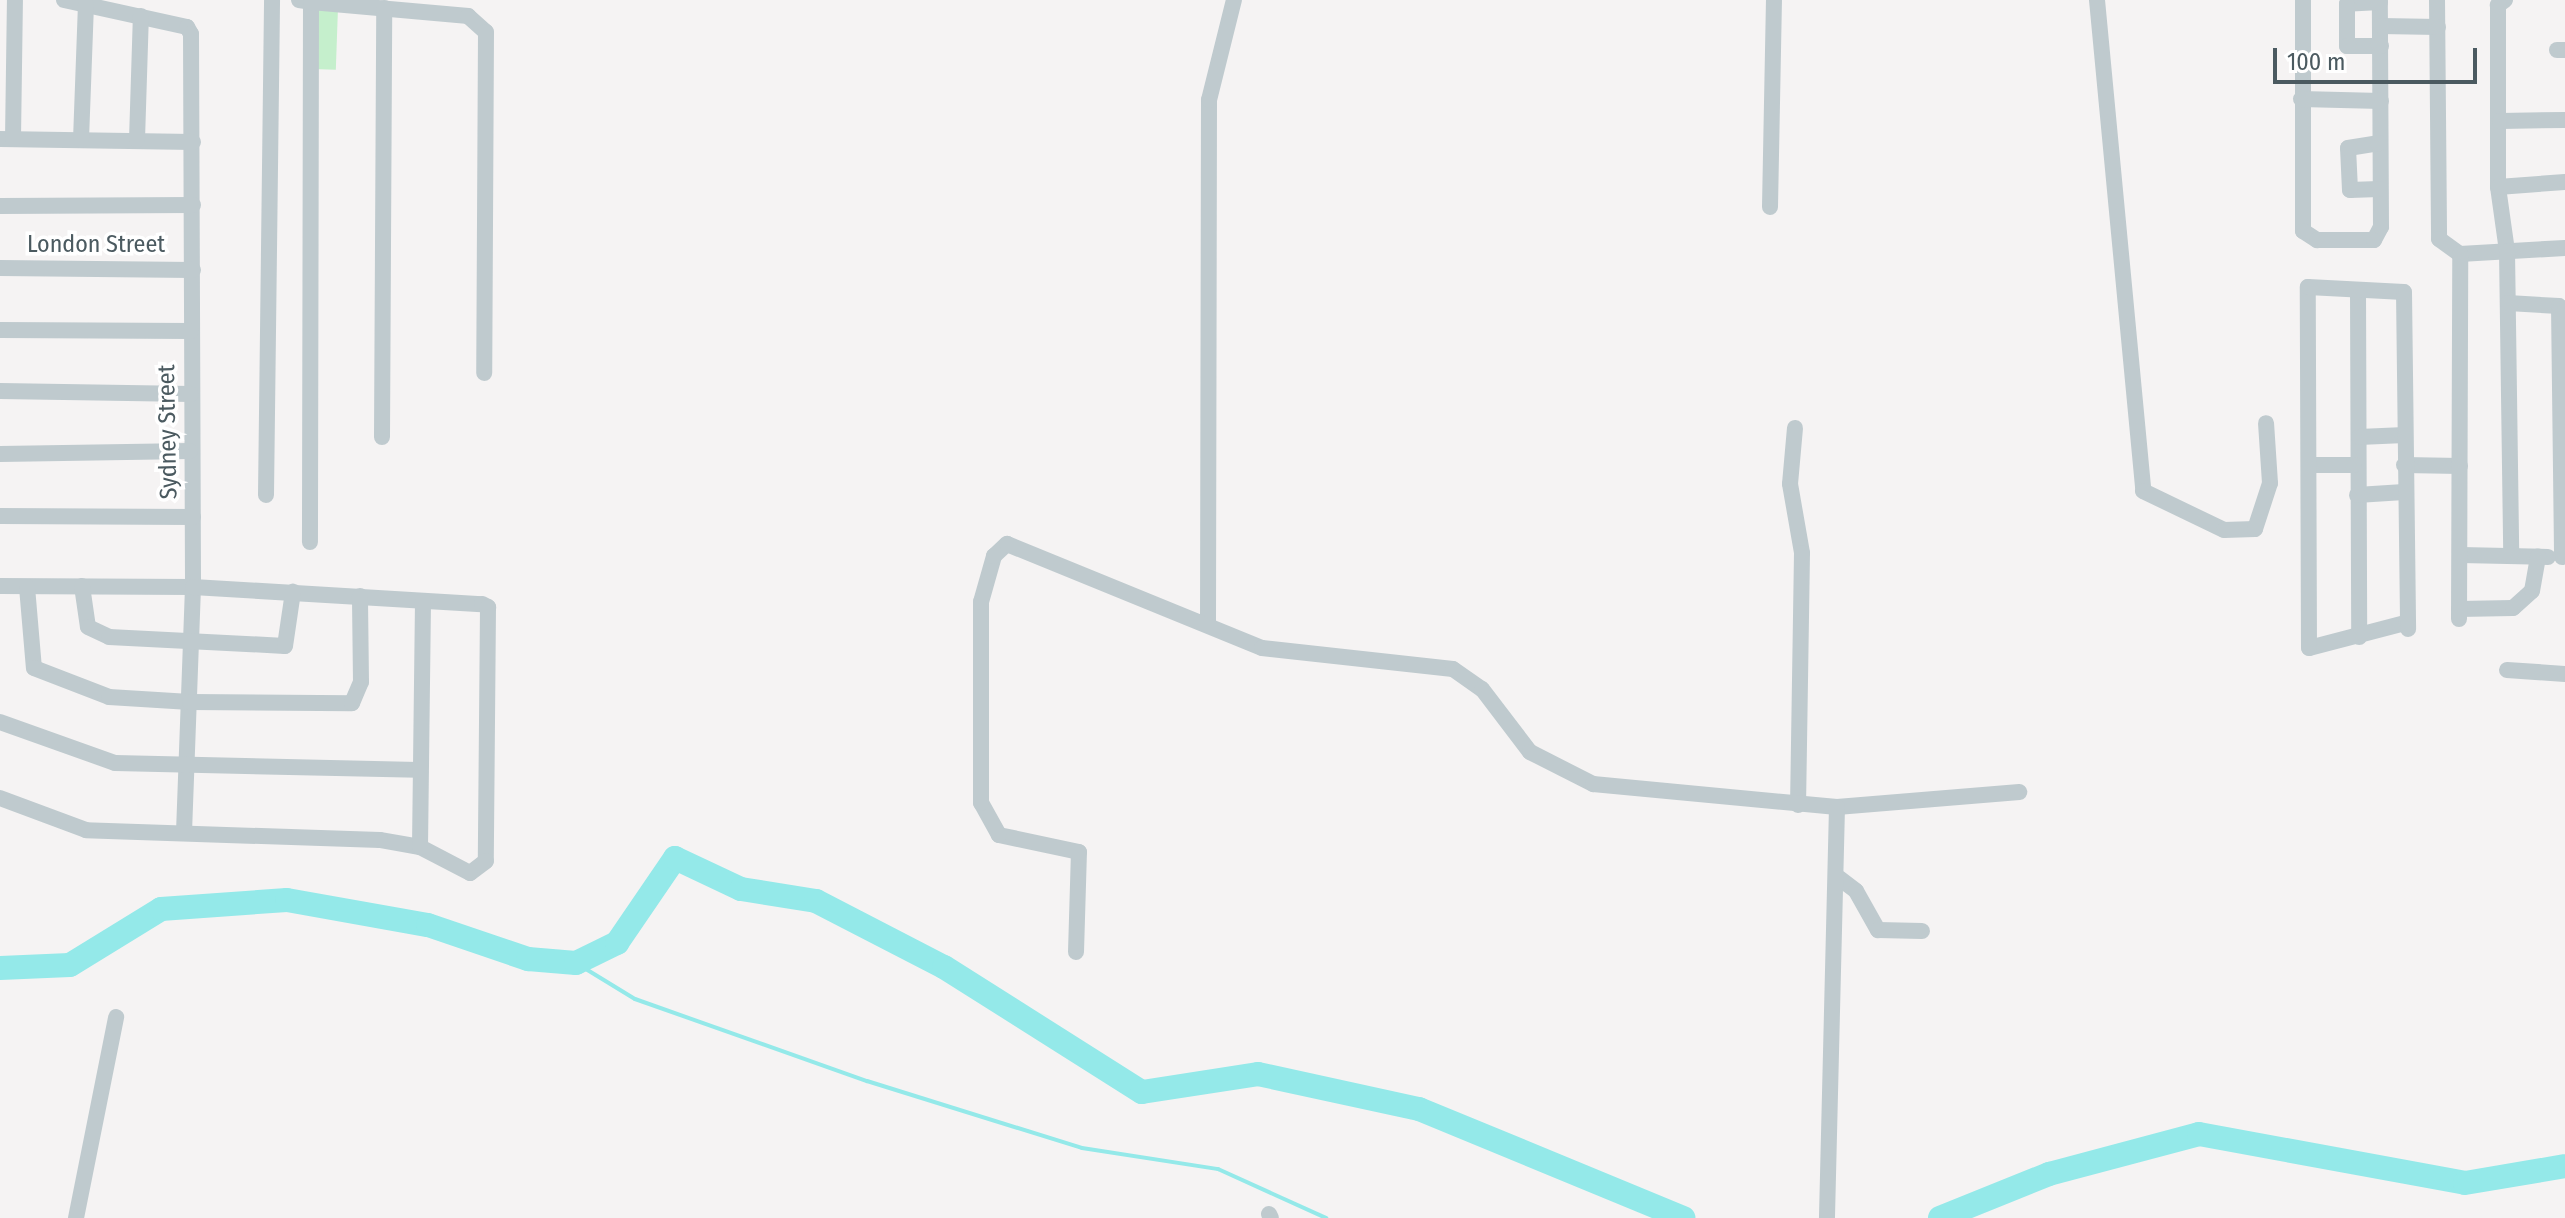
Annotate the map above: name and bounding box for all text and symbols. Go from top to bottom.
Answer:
scale bar [2277,32,2481,82]
text: 100 m [2287,48,2345,76]
street label: London Street [27,231,165,259]
street label: Sydney Street [152,364,184,500]

